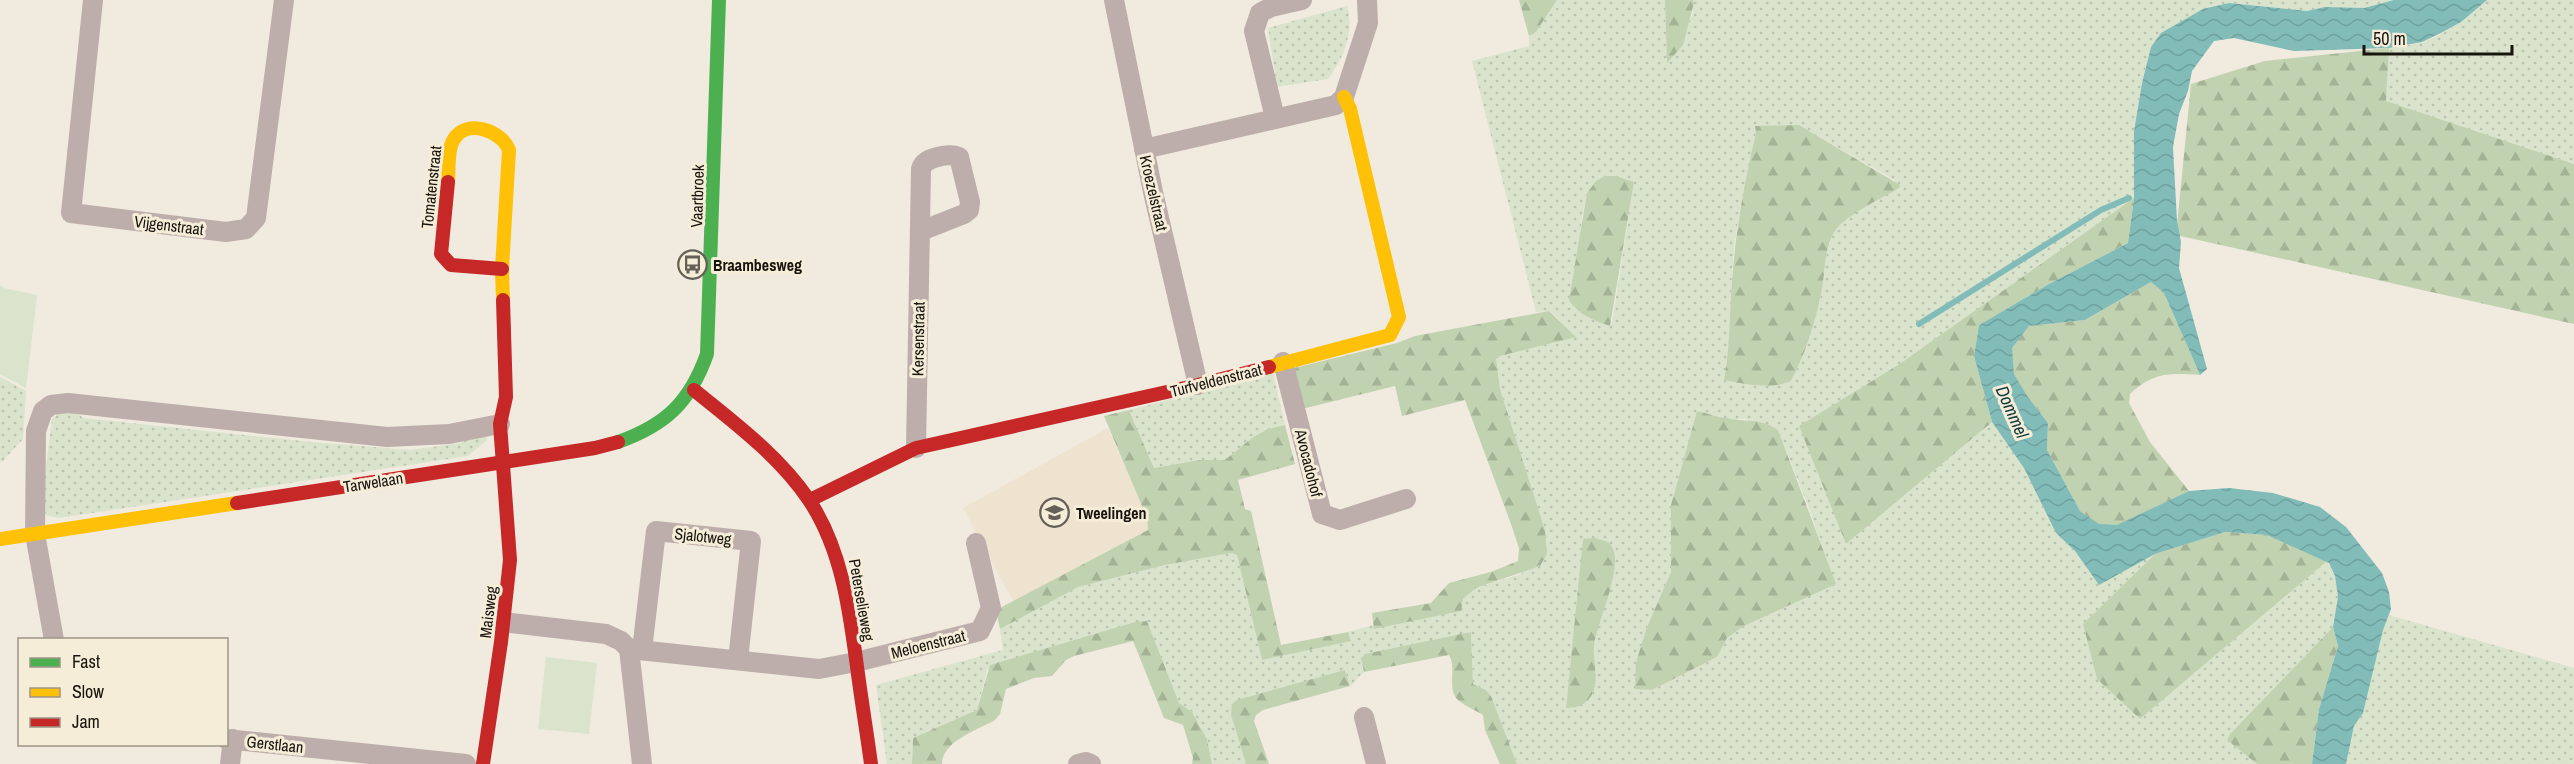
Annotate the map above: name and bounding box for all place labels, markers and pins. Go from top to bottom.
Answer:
bus stop icon: Braambesweg [676,249,708,281]
place label: Braambesweg [713,254,802,276]
school or university icon: Tweelingen [1039,497,1071,529]
place label: Tweelingen [1076,502,1147,524]

